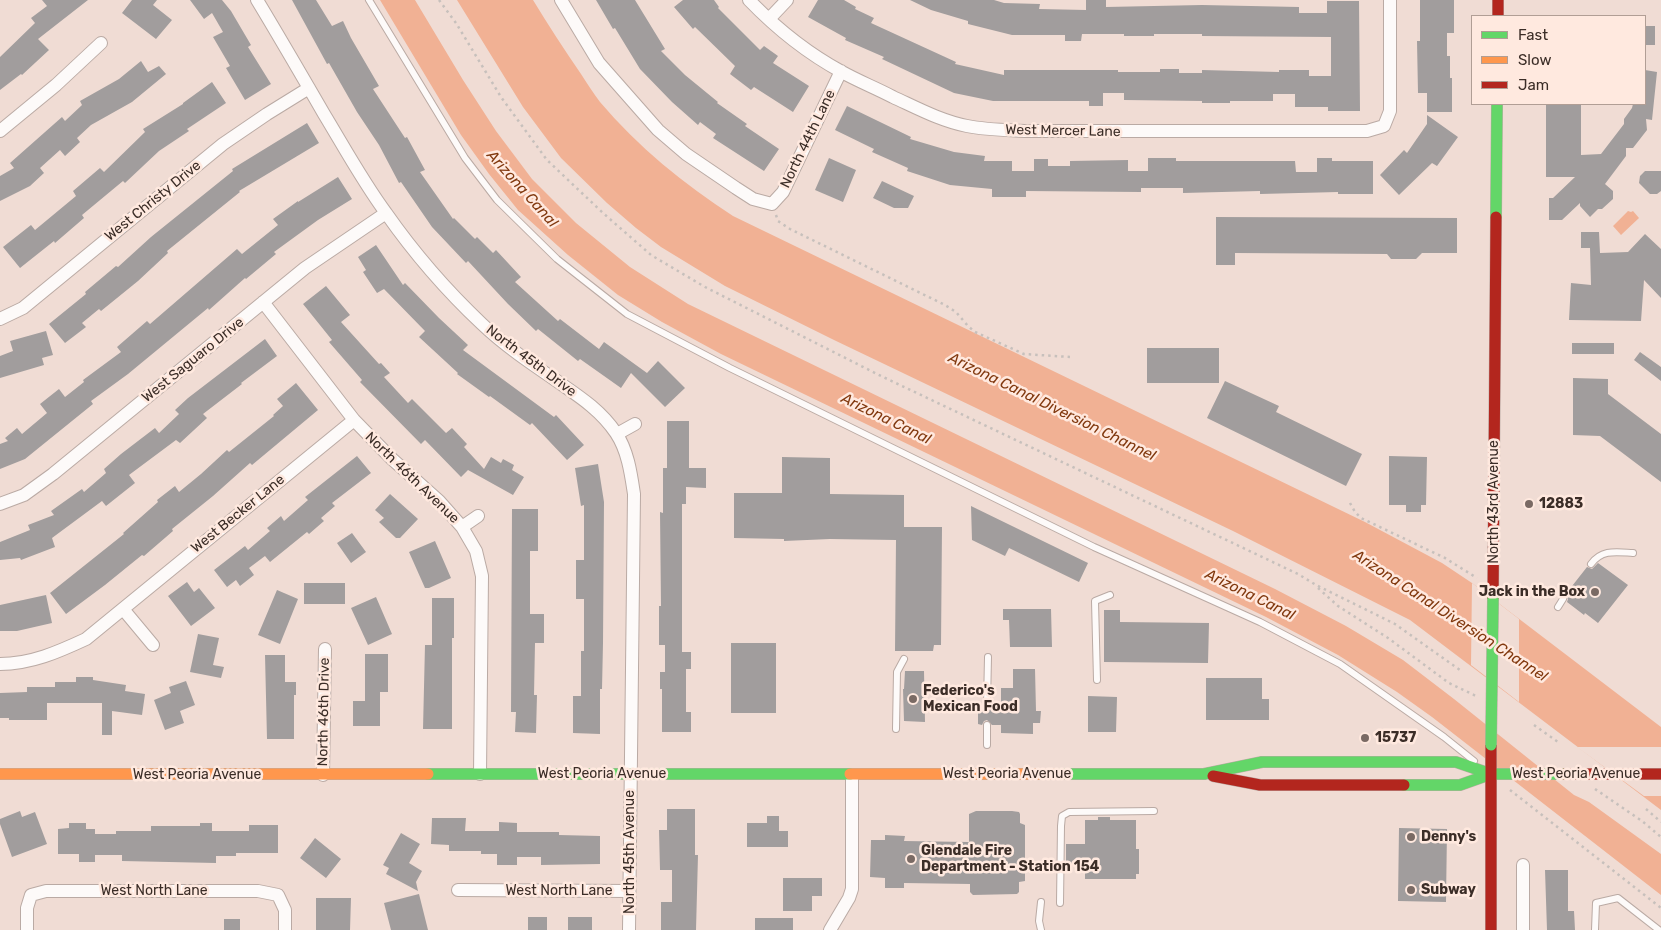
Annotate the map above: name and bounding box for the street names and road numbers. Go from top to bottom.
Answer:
street label: North 44th Lane [777,87,839,191]
street label: West Mercer Lane [1005,122,1121,140]
street label: West Christy Drive [102,157,204,245]
street label: West Saguaro Drive [139,314,247,406]
street label: North 45th Drive [483,322,579,400]
street label: North 46th Avenue [362,429,462,527]
street label: North 43rd Avenue [1486,440,1502,564]
street label: West Becker Lane [188,471,288,557]
street label: North 46th Drive [315,657,333,767]
street label: West Peoria Avenue [538,766,666,782]
street label: West Peoria Avenue [943,766,1071,782]
street label: West Peoria Avenue [1512,766,1640,782]
street label: West Peoria Avenue [133,767,261,783]
street label: North 45th Avenue [622,790,638,914]
street label: West North Lane [100,883,208,899]
street label: West North Lane [505,883,613,899]

